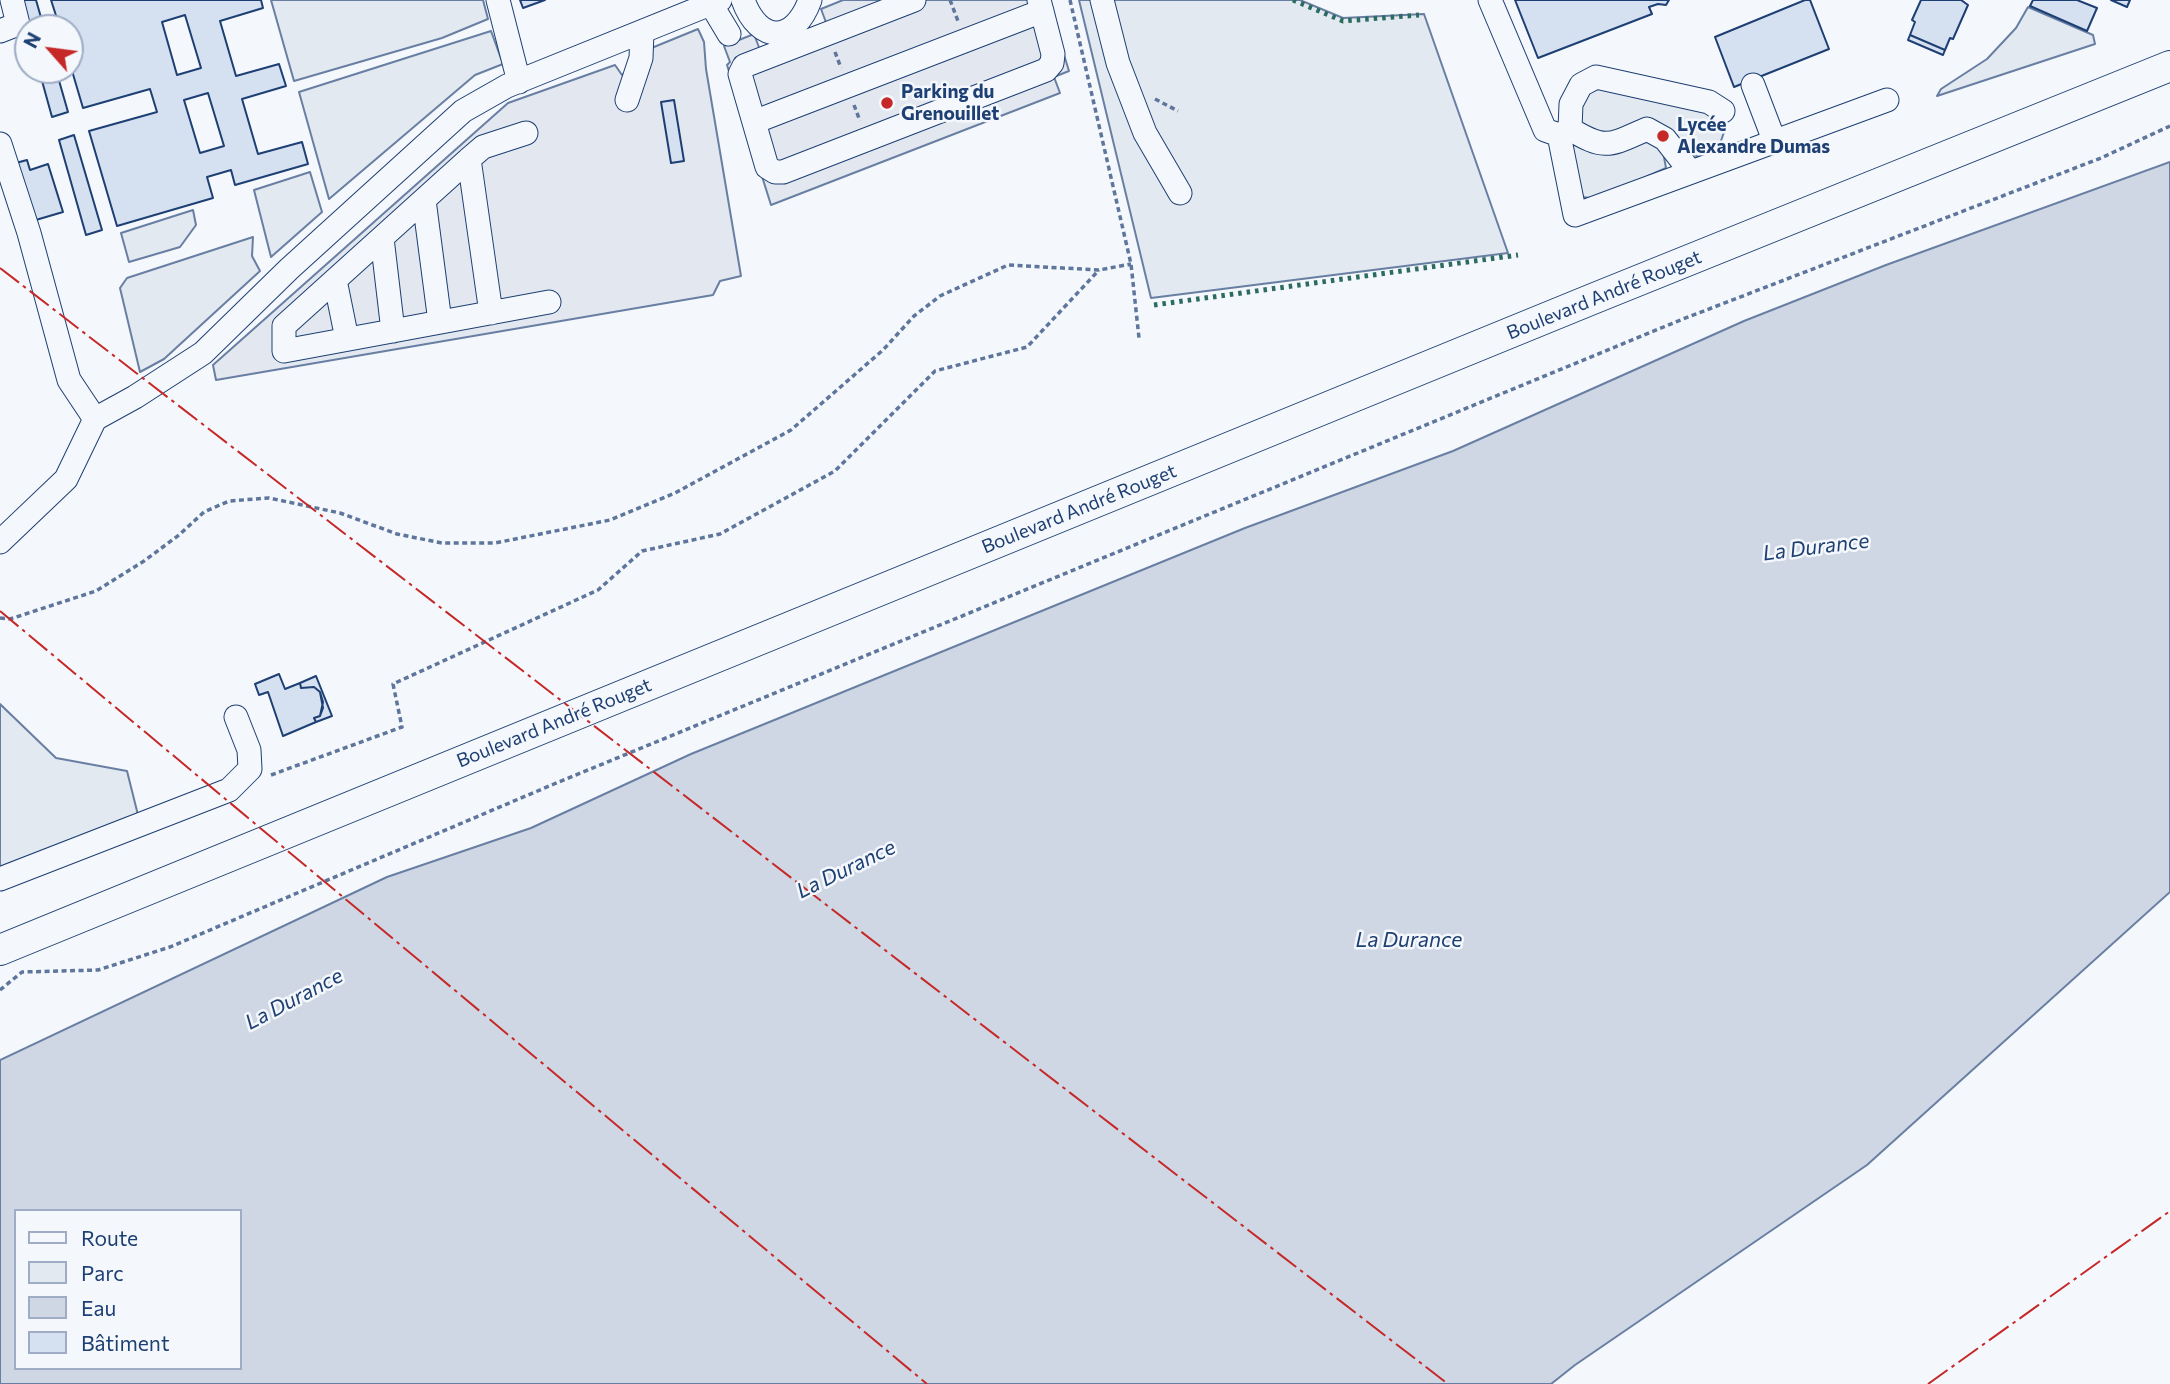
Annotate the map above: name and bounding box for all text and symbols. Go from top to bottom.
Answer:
north arrow [14,14,84,84]
text: N [18,28,45,52]
place label: Parking du Grenouillet [901,81,999,125]
marker: Parking du Grenouillet [879,95,895,111]
place label: Lycée Alexandre Dumas [1677,114,1830,158]
marker: Lycée Alexandre Dumas [1655,128,1671,144]
street label: Boulevard André Rouget [1503,245,1705,345]
street label: Boulevard André Rouget [978,459,1180,559]
water label: La Durance [1761,528,1871,566]
street label: Boulevard André Rouget [453,673,655,773]
water label: La Durance [792,834,900,904]
water label: La Durance [1356,927,1462,953]
water label: La Durance [241,963,347,1035]
legend [14,1209,242,1370]
text: Route [81,1225,138,1250]
text: Parc [81,1260,124,1285]
text: Eau [81,1295,116,1320]
text: Bâtiment [81,1330,170,1355]

